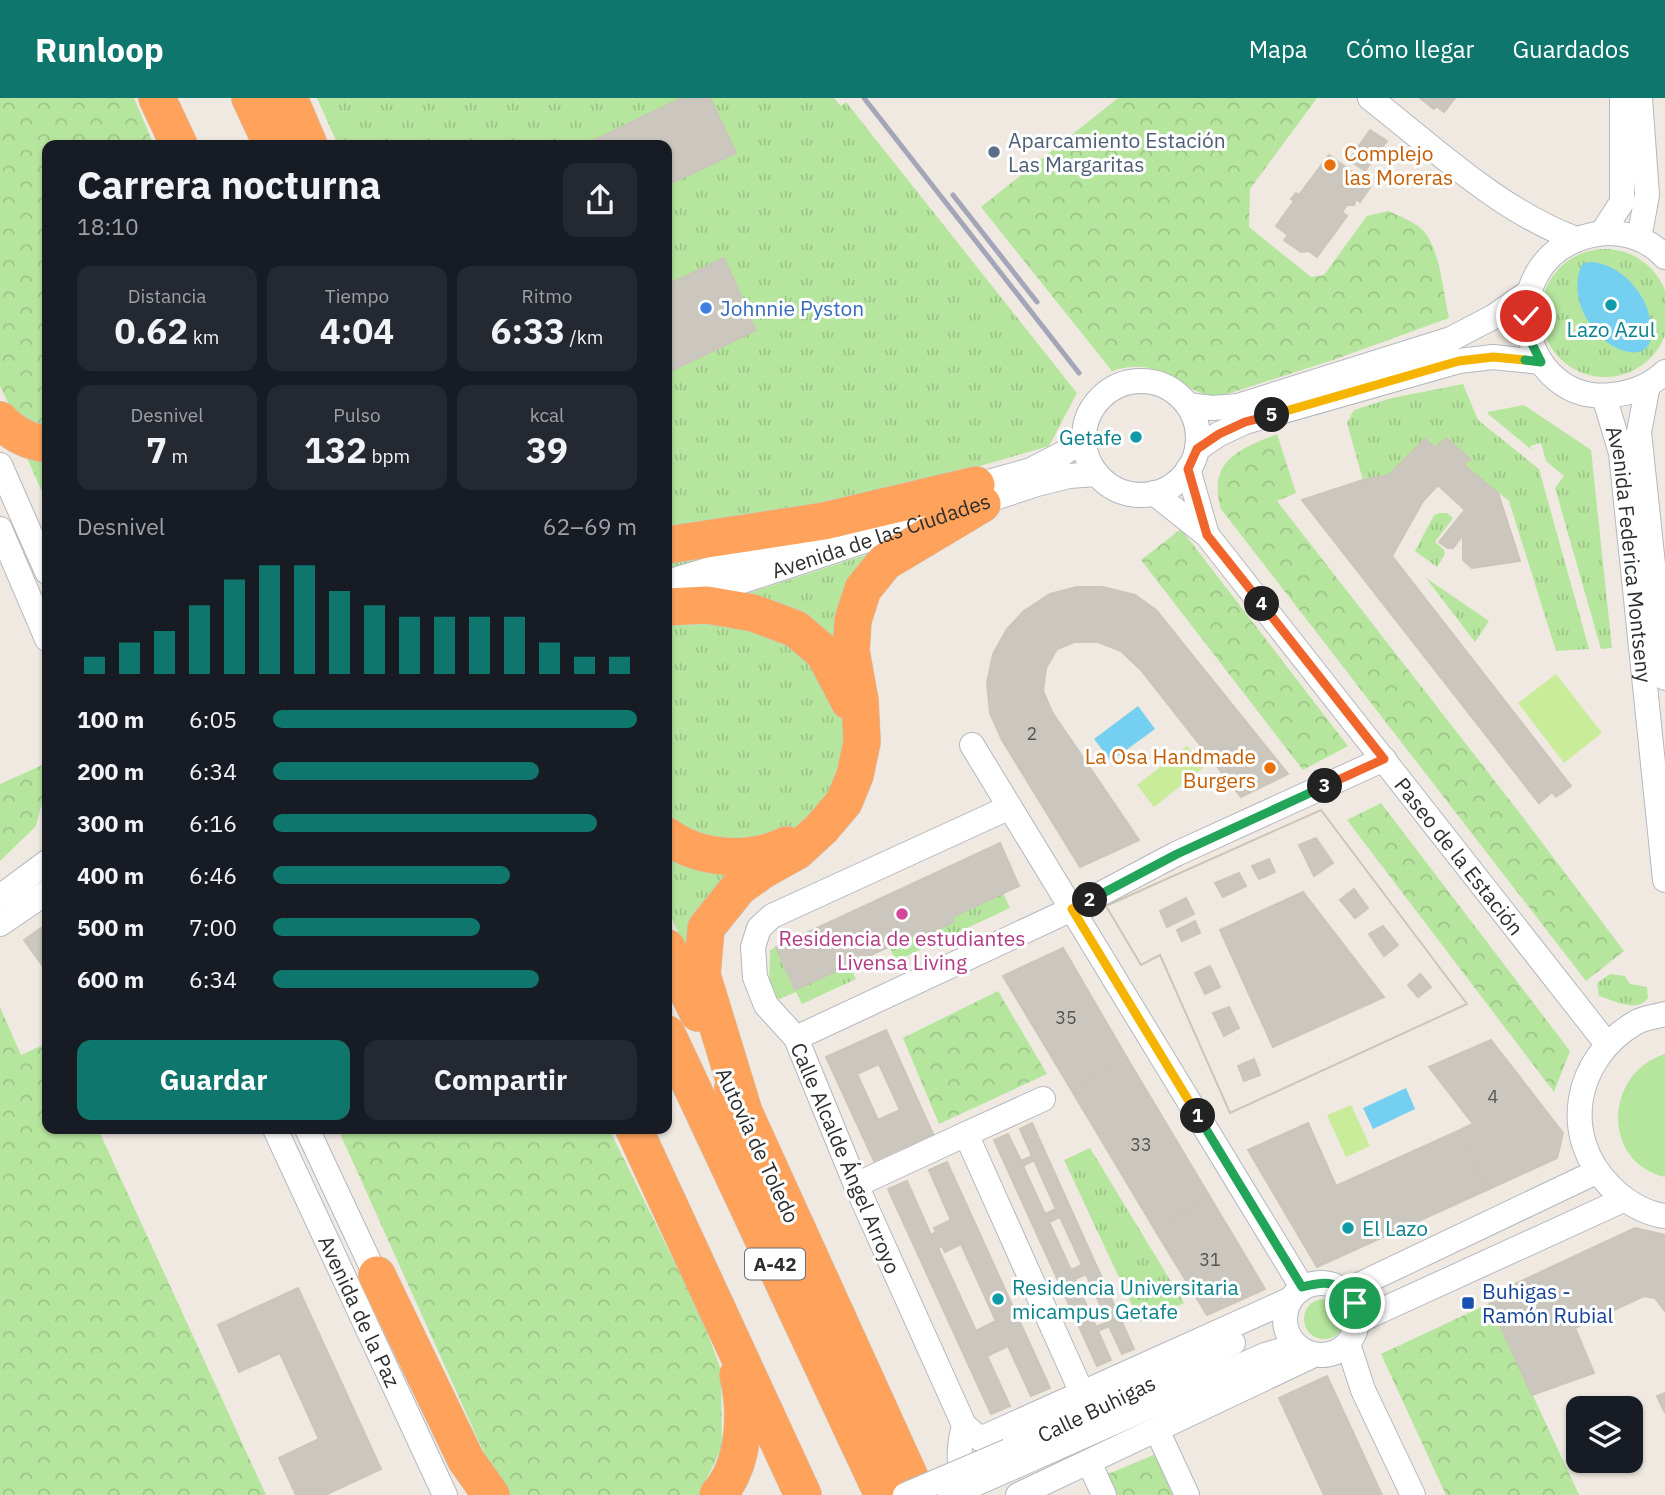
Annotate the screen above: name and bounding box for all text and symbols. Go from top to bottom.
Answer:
text: Runloop [35,28,164,71]
text: Mapa [1249,33,1308,65]
text: Cómo llegar [1346,33,1474,65]
text: Guardados [1512,33,1630,65]
place label: Aparcamiento Estación Las Margaritas [1008,126,1226,178]
place label: Complejo las Moreras [1344,139,1453,191]
marker: Aparcamiento Estación Las Margaritas [986,144,1002,160]
marker: Complejo las Moreras [1322,157,1338,173]
text: Carrera nocturna [77,160,381,209]
button: share [563,163,637,237]
text: 18:10 [77,211,139,241]
text: Distancia [128,284,206,308]
text: Tiempo [325,284,389,308]
text: Ritmo [522,284,572,308]
pin [1496,286,1556,346]
place label: Johnnie Pyston [720,294,864,322]
icon: check [1507,297,1545,335]
marker: Lazo Azul [1603,297,1619,313]
marker: Johnnie Pyston [698,300,714,316]
text: 0.62 [115,308,188,354]
text: 4:04 [320,308,394,354]
text: 6:33 [491,308,565,354]
place label: Lazo Azul [1566,315,1656,343]
text: km [188,325,219,349]
text: /km [565,325,603,349]
pin: 5 [1254,398,1290,432]
text: 5 [1266,402,1277,426]
text: Desnivel [131,403,203,427]
text: Pulso [333,403,381,427]
text: kcal [530,403,564,427]
street label: Avenida Federica Montseny [1600,422,1659,685]
place label: Getafe [1059,423,1122,451]
text: 7 [146,427,167,473]
text: 132 [304,427,367,473]
text: 39 [526,427,568,473]
marker: Getafe [1128,429,1144,445]
text: m [167,444,188,468]
text: bpm [367,444,410,468]
street label: Avenida de las Ciudades [768,486,994,584]
text: Desnivel [77,511,165,541]
text: 62–69 m [543,511,637,541]
pin: 4 [1244,587,1280,622]
text: 4 [1256,591,1267,615]
text: 100 m [77,704,144,734]
text: 6:05 [189,704,237,734]
house number: 2 [1027,722,1037,745]
place label: La Osa Handmade Burgers [1085,742,1256,794]
text: 200 m [77,756,144,786]
text: 6:34 [189,756,237,786]
marker: La Osa Handmade Burgers [1262,760,1278,776]
pin: 3 [1308,768,1342,804]
street label: Paseo de la Estación [1389,771,1530,941]
text: 3 [1319,773,1330,797]
text: 300 m [77,808,144,838]
text: 6:16 [189,808,237,838]
text: 400 m [77,860,144,890]
text: 6:46 [189,860,237,890]
pin: 2 [1072,882,1108,918]
text: 2 [1084,887,1095,911]
marker: Residencia de estudiantes Livensa Living [894,906,910,922]
text: 500 m [77,912,144,942]
text: 7:00 [189,912,237,942]
place label: Residencia de estudiantes Livensa Living [779,924,1025,976]
text: 600 m [77,964,144,994]
text: 6:34 [189,964,237,994]
house number: 35 [1055,1006,1077,1029]
street label: Calle Alcalde Ángel Arroyo [785,1038,907,1278]
button: Guardar [77,1040,350,1120]
button: Compartir [364,1040,637,1120]
street label: Autovía de Toledo [710,1063,806,1227]
house number: 4 [1488,1085,1499,1108]
pin: 1 [1180,1098,1216,1134]
text: 1 [1192,1103,1203,1127]
house number: 33 [1130,1133,1152,1156]
place label: El Lazo [1362,1214,1428,1242]
marker: El Lazo [1340,1220,1356,1236]
street label: Avenida de la Paz [312,1231,407,1392]
road number: A-42 [745,1248,805,1280]
house number: 31 [1199,1248,1221,1271]
place label: Residencia Universitaria micampus Getafe [1012,1273,1239,1325]
pin [1325,1273,1385,1333]
place label: Buhigas - Ramón Rubial [1482,1277,1613,1329]
icon: arrive [1336,1284,1374,1322]
marker: Residencia Universitaria micampus Getafe [990,1291,1006,1307]
marker: Buhigas - Ramón Rubial [1460,1295,1476,1311]
street label: Calle Buhigas [1033,1368,1160,1449]
map controls [1566,1396,1643,1473]
button: layers [1566,1396,1643,1473]

